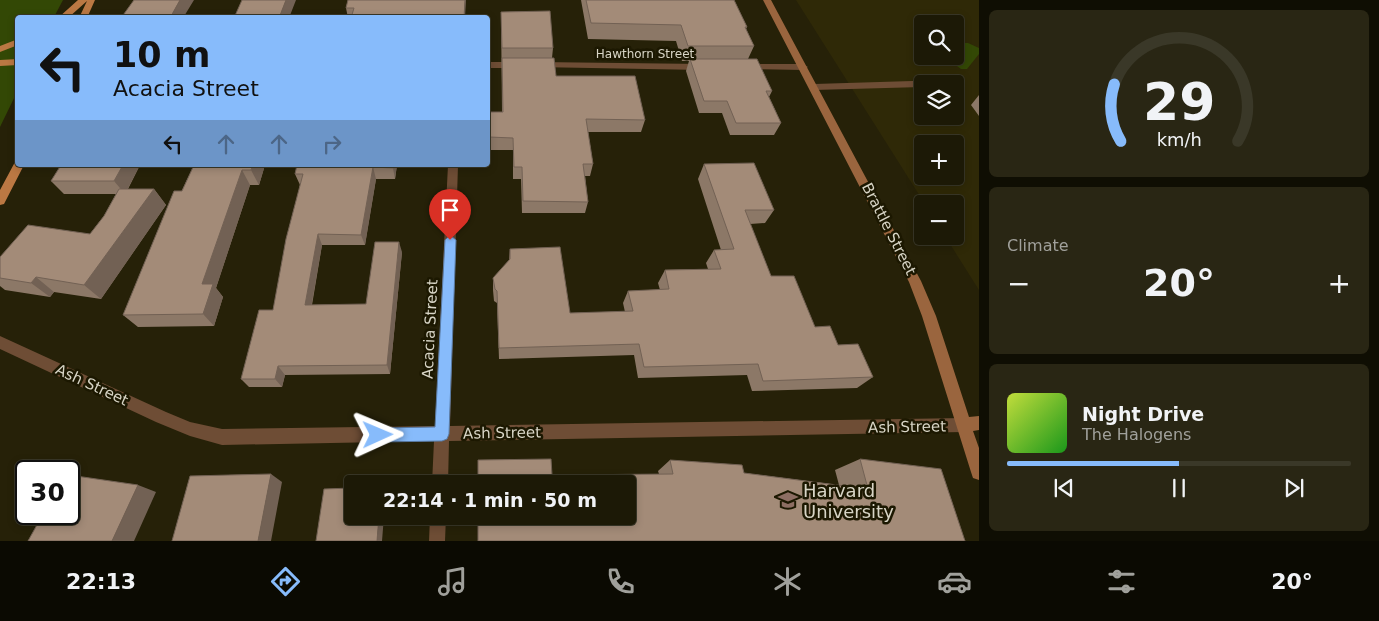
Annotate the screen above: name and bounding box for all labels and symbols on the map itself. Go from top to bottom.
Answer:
street label: Hawthorn Street [596,47,695,61]
street label: Brattle Street [858,180,920,278]
pin [429,189,471,240]
street label: Acacia Street [418,279,442,379]
street label: Ash Street [53,360,131,410]
position arrow [351,408,403,460]
street label: Ash Street [868,417,946,437]
street label: Ash Street [463,423,541,443]
speed limit sign: 30 [15,460,80,525]
place label: Harvard University [803,480,894,522]
school or university icon: Harvard University [777,489,799,511]

